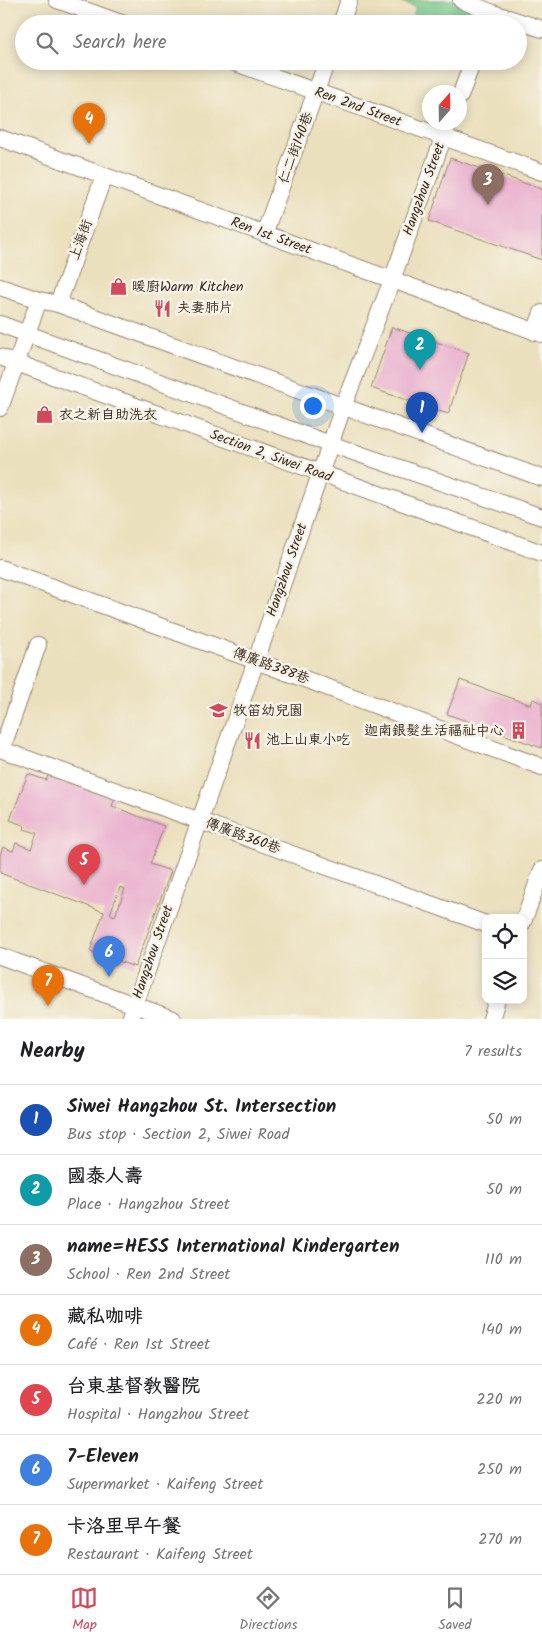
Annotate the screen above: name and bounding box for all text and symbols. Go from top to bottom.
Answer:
search box [15,15,527,70]
text: Search here [73,28,167,58]
icon: search [33,29,61,57]
street label: Ren 2nd Street [311,81,405,133]
north arrow [422,85,467,130]
pin: 4 [73,103,105,144]
street label: 仁二街140巷 [273,108,320,187]
street label: Hangzhou Street [397,139,451,239]
pin: 3 [472,164,504,205]
street label: Ren 1st Street [228,211,315,261]
street label: 上海街 [63,217,99,263]
place label: 暖廚Warm Kitchen [132,276,243,298]
shop icon: 暖廚Warm Kitchen [108,277,128,297]
place label: 夫妻肺片 [177,297,233,319]
restaurant icon: 夫妻肺片 [153,298,173,318]
pin: 2 [404,329,436,370]
pin: 1 [406,392,438,433]
your location [300,393,326,419]
place label: 衣之新自助洗衣 [59,404,157,426]
shop icon: 衣之新自助洗衣 [35,405,55,425]
street label: Section 2, Siwei Road [207,424,336,489]
street label: Hangzhou Street [261,520,314,620]
street label: 傳廣路388巷 [229,642,314,691]
place label: 牧笛幼兒園 [233,700,303,722]
school or university icon: 牧笛幼兒園 [209,701,229,721]
place label: 迦南銀髮生活福祉中心 [364,720,504,742]
building icon: 迦南銀髮生活福祉中心 [508,721,528,741]
place label: 池上山東小吃 [266,729,350,751]
restaurant icon: 池上山東小吃 [242,730,262,750]
street label: 傳廣路360巷 [202,812,285,860]
pin: 5 [68,844,100,885]
street label: Hangzhou Street [127,902,180,1002]
map controls [482,914,527,1004]
button: locate [482,914,527,959]
pin: 6 [93,936,125,977]
button: layers [482,959,527,1004]
pin: 7 [32,965,64,1006]
text: Nearby [20,1035,85,1068]
text: 7 results [464,1039,522,1064]
text: Siwei Hangzhou St. Intersection [67,1092,336,1122]
text: 1 [34,1107,38,1132]
text: 50 m [486,1107,522,1132]
text: Bus stop · Section 2, Siwei Road [67,1122,290,1147]
text: 國泰人壽 [67,1162,143,1192]
text: 2 [31,1177,41,1202]
text: 50 m [486,1177,522,1202]
text: Place · Hangzhou Street [67,1192,230,1217]
text: name=HESS International Kindergarten [67,1232,399,1262]
text: 3 [32,1247,40,1272]
text: 110 m [485,1247,522,1272]
text: School · Ren 2nd Street [67,1262,231,1287]
text: 藏私咖啡 [67,1302,143,1332]
text: 4 [32,1317,40,1342]
text: 140 m [481,1317,522,1342]
text: Café · Ren 1st Street [67,1332,210,1357]
text: 台東基督教醫院 [67,1372,200,1402]
text: 5 [32,1387,40,1412]
text: 220 m [476,1387,522,1412]
text: Hospital · Hangzhou Street [67,1402,249,1427]
text: 7-Eleven [67,1442,139,1472]
text: 6 [32,1457,40,1482]
text: 250 m [477,1457,522,1482]
text: Supermarket · Kaifeng Street [67,1472,264,1497]
text: 卡洛里早午餐 [67,1512,181,1542]
text: 7 [32,1527,40,1552]
text: 270 m [478,1527,522,1552]
text: Restaurant · Kaifeng Street [67,1542,253,1567]
tab: Map [70,1584,98,1636]
tab: Directions [239,1584,297,1636]
tab: Saved [438,1584,472,1636]

